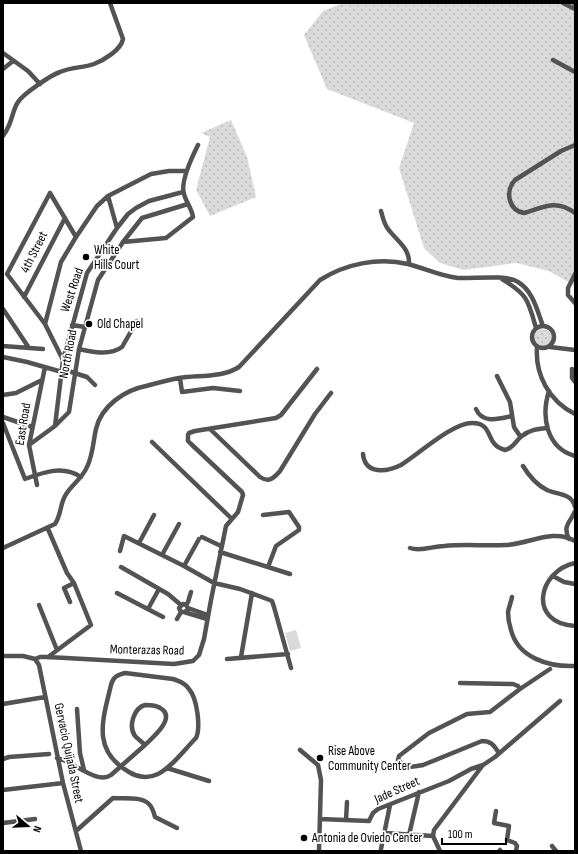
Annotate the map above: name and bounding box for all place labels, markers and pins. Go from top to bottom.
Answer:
place label: White Hills Court [94,242,139,273]
marker: White Hills Court [81,252,91,262]
place label: Old Chapel [97,316,143,332]
marker: Old Chapel [84,319,94,329]
place label: Rise Above Community Center [328,743,411,774]
marker: Rise Above Community Center [315,753,325,763]
place label: Antonia de Oviedo Center [311,830,423,846]
marker: Antonia de Oviedo Center [299,833,309,843]

